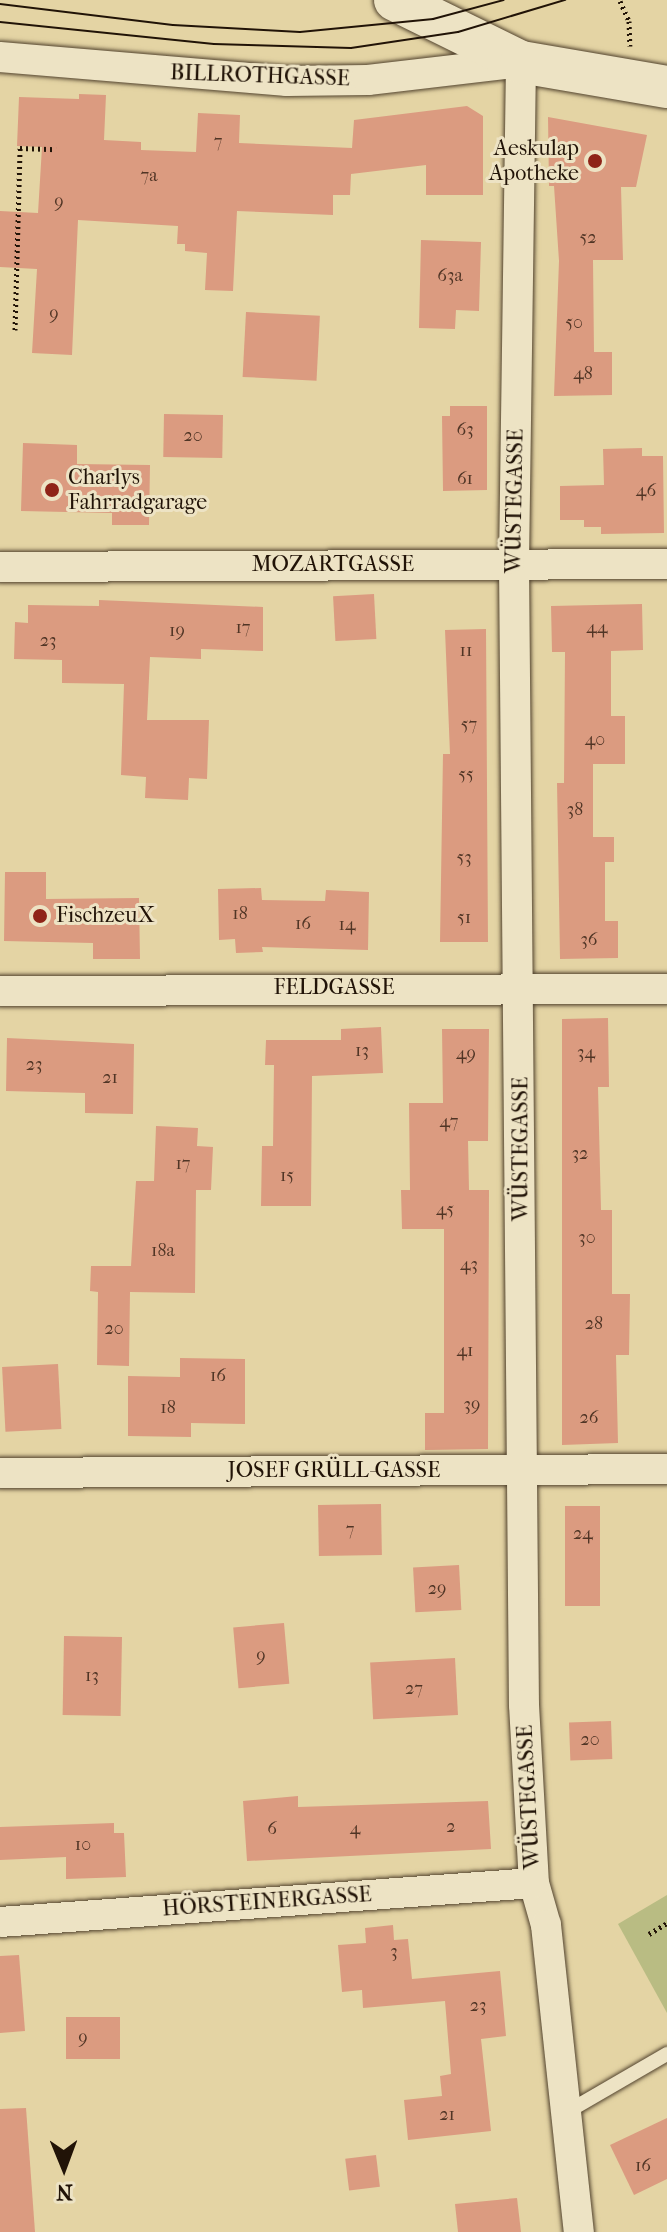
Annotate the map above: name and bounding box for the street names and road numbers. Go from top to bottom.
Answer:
street label: BILLROTHGASSE [170,60,350,92]
street label: WÜSTEGASSE [501,429,529,573]
street label: MOZARTGASSE [252,552,414,578]
street label: FELDGASSE [273,975,395,1001]
street label: WÜSTEGASSE [508,1077,534,1221]
street label: JOSEF GRÜLL-GASSE [228,1458,440,1484]
street label: WÜSTEGASSE [512,1724,546,1870]
street label: HÖRSTEINERGASSE [161,1882,373,1922]

